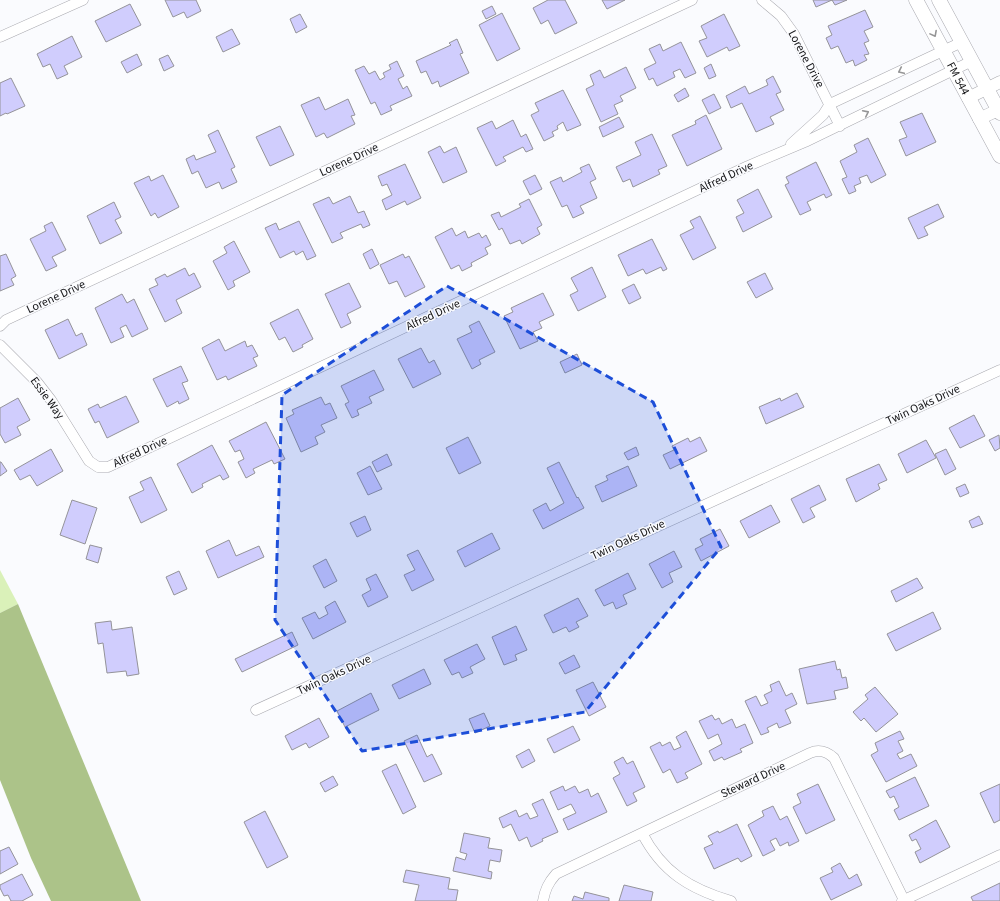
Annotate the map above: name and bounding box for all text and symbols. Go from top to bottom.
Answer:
street label: Lorene Drive [784,27,828,91]
one-way arrow [929,30,937,38]
street label: FM 544 [942,59,974,98]
one-way arrow [898,66,905,74]
one-way arrow [861,110,869,118]
street label: Lorene Drive [317,139,381,181]
street label: Alfred Drive [696,157,756,197]
street label: Lorene Drive [24,276,88,318]
street label: Alfred Drive [403,295,463,335]
street label: Essie Way [26,373,68,423]
street label: Twin Oaks Drive [883,380,963,430]
street label: Alfred Drive [110,432,170,472]
street label: Twin Oaks Drive [588,515,668,565]
street label: Twin Oaks Drive [294,650,374,700]
street label: Steward Drive [718,758,788,802]

